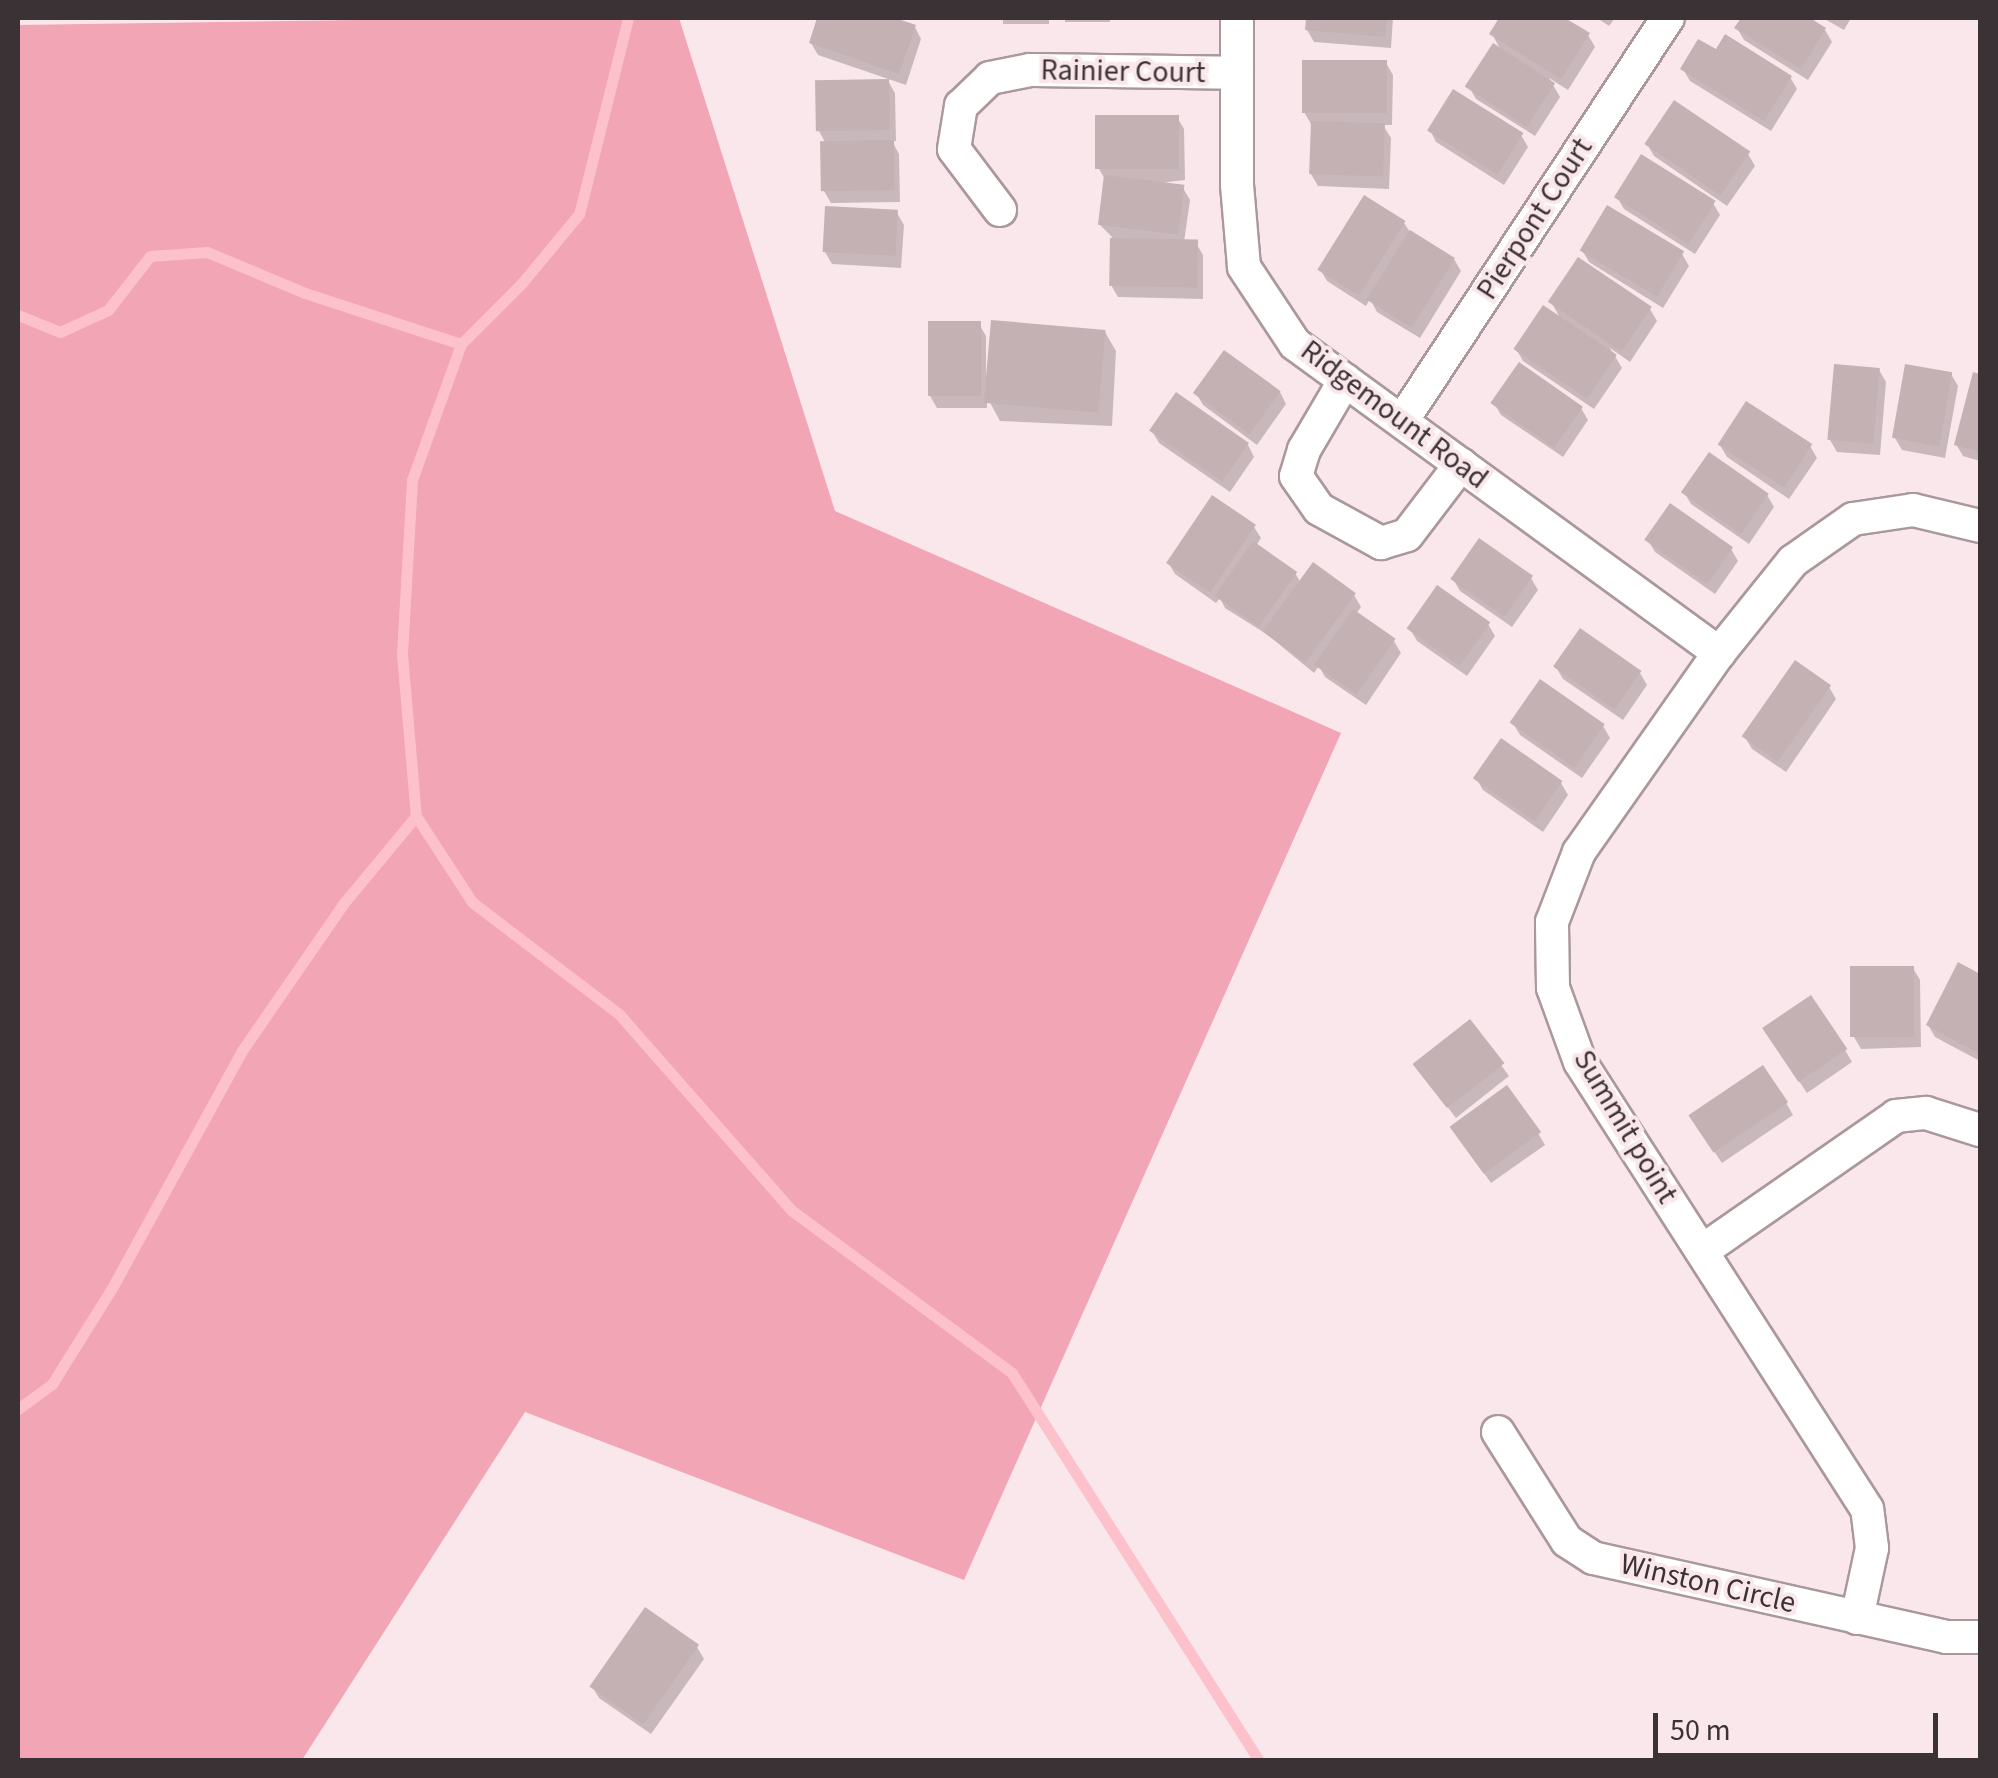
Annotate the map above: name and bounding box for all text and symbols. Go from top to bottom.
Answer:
street label: Rainier Court [1040,53,1206,91]
street label: Pierpont Court [1469,131,1601,307]
street label: Ridgemount Road [1293,333,1495,497]
street label: Summit point [1565,1044,1685,1210]
street label: Winston Circle [1617,1546,1799,1622]
scale bar [1658,1693,1943,1755]
text: 50 m [1670,1709,1731,1752]

